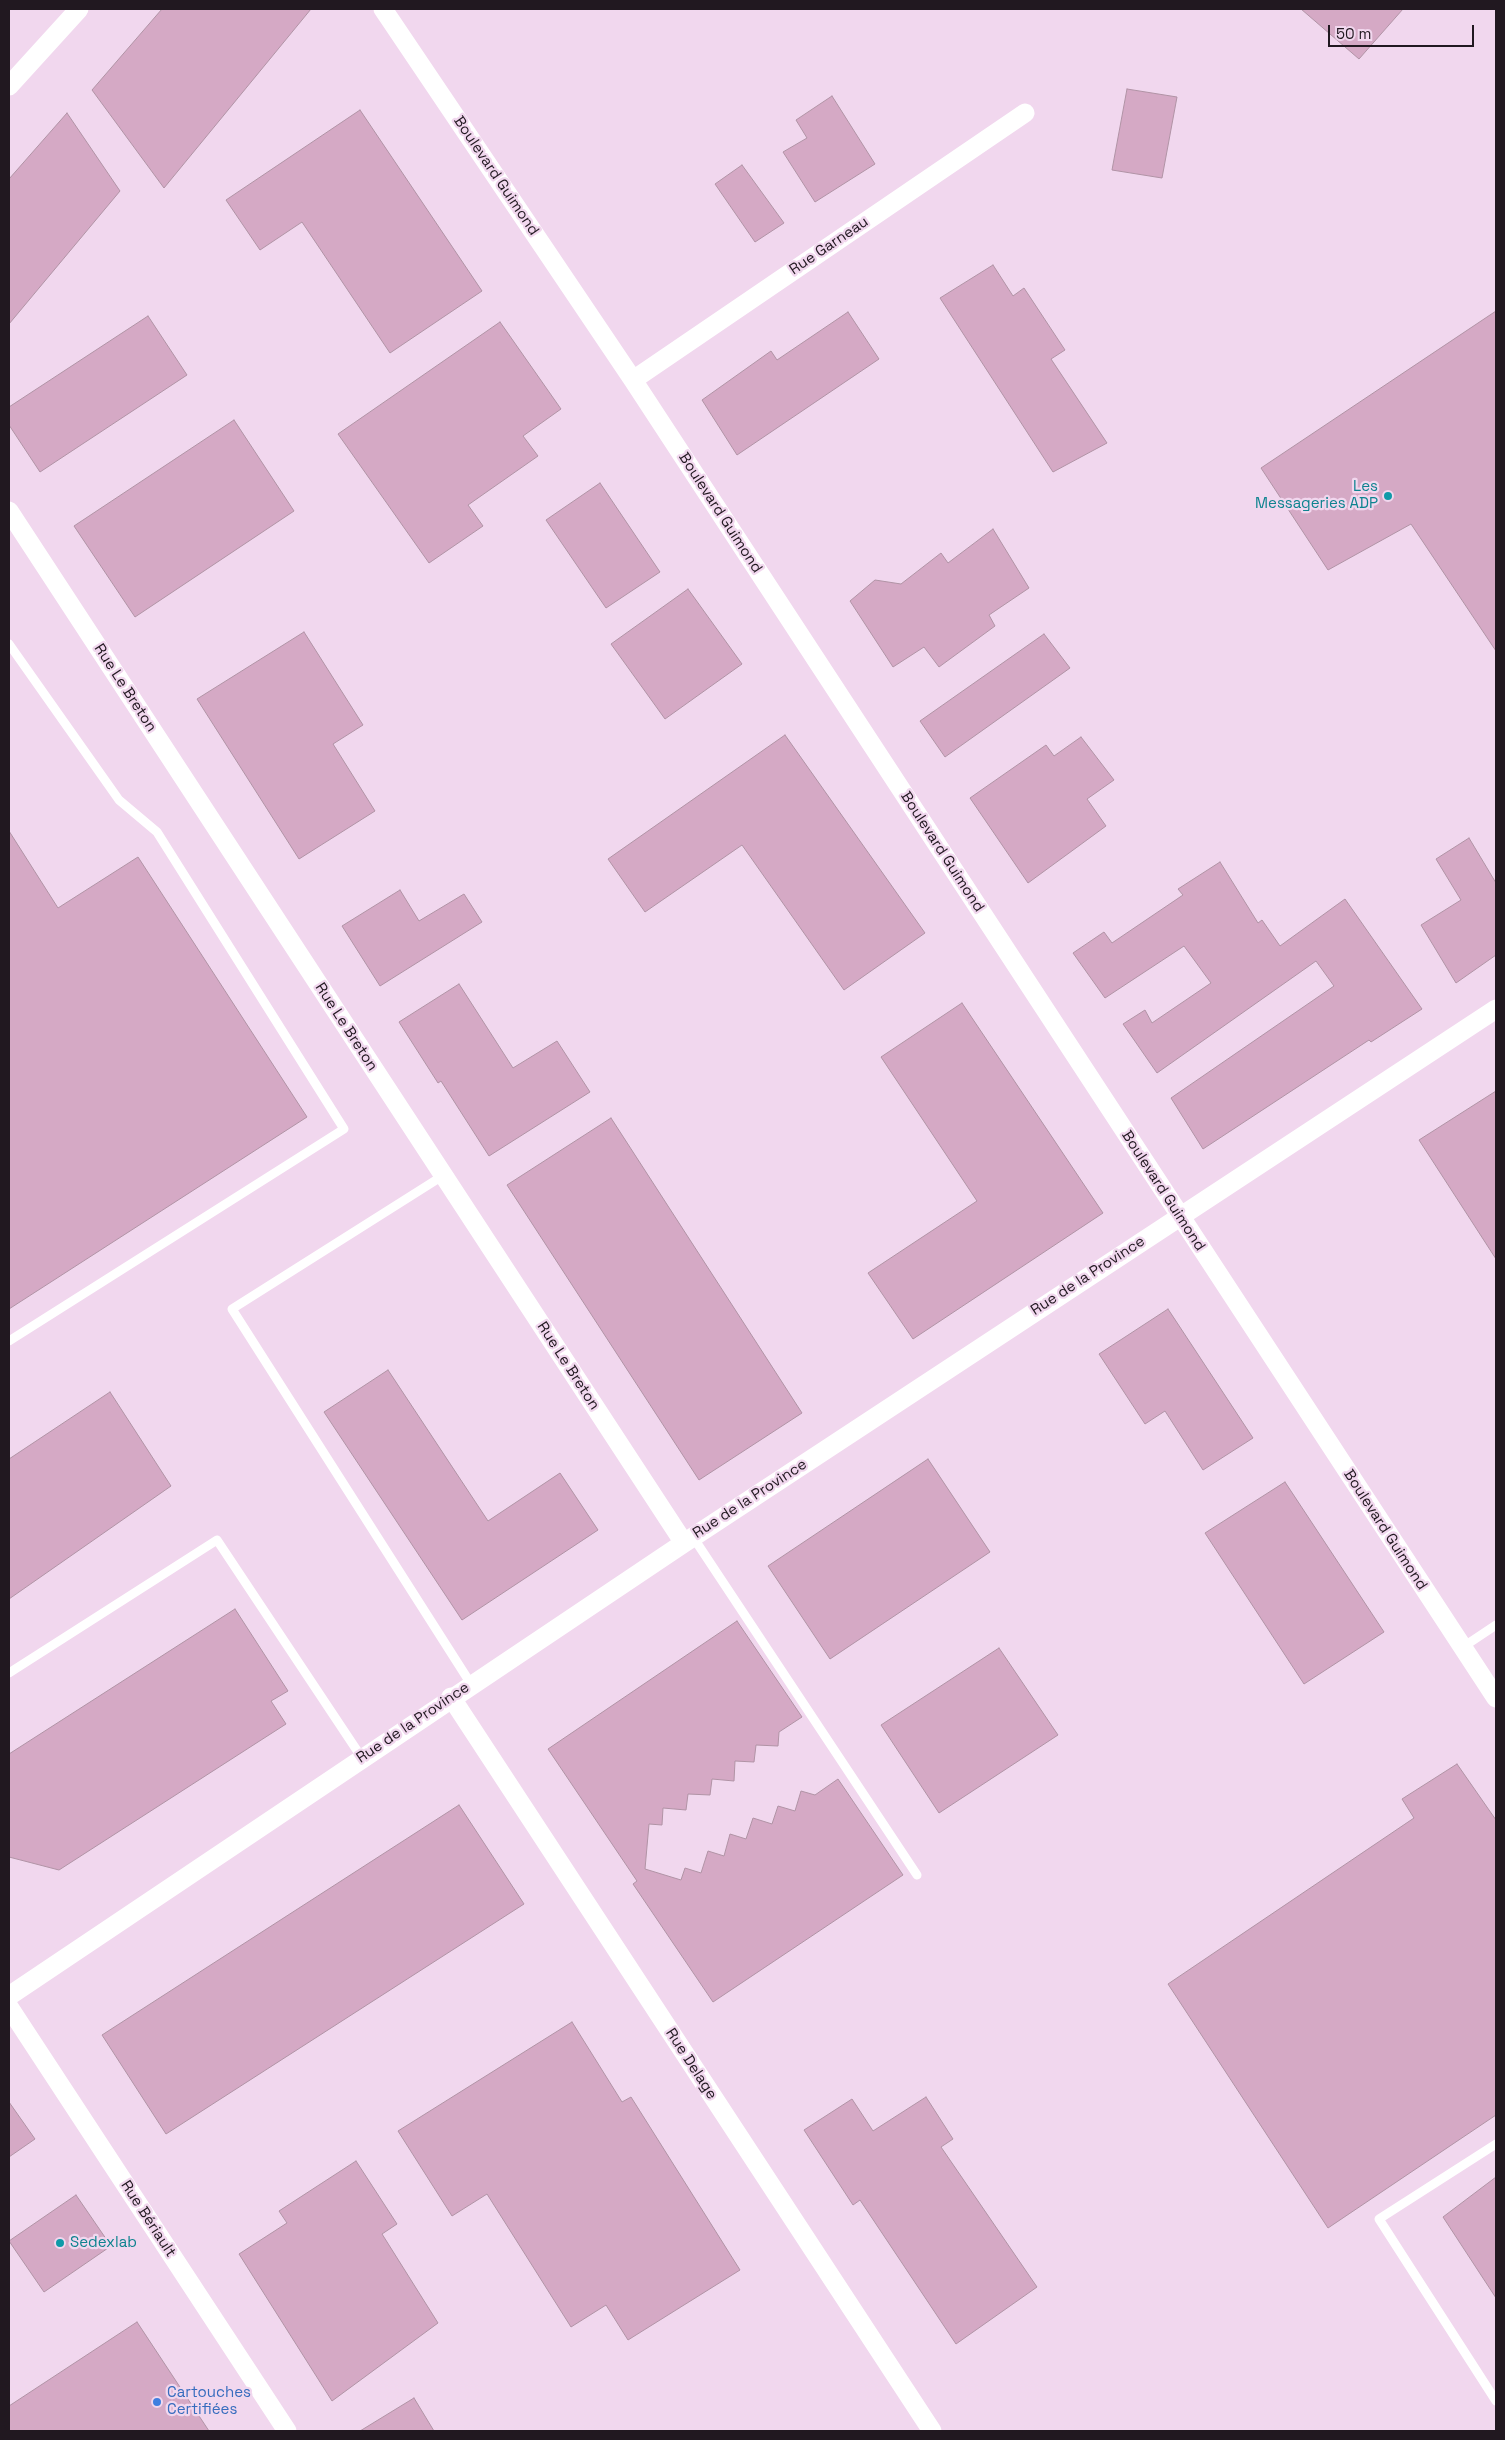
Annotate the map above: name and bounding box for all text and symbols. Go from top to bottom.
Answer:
scale bar [1330,15,1476,47]
text: 50 m [1336,24,1371,43]
street label: Boulevard Guimond [449,113,543,239]
street label: Rue Garneau [786,213,872,279]
street label: Boulevard Guimond [674,449,766,577]
place label: Les Messageries ADP [1255,478,1378,513]
marker: Les Messageries ADP [1382,490,1394,502]
street label: Rue Le Breton [90,641,160,735]
street label: Boulevard Guimond [896,788,988,916]
street label: Rue Le Breton [311,980,381,1074]
street label: Boulevard Guimond [1117,1127,1209,1255]
street label: Rue de la Province [1028,1232,1148,1320]
street label: Rue Le Breton [533,1319,603,1413]
street label: Rue de la Province [690,1455,810,1543]
street label: Boulevard Guimond [1339,1466,1431,1594]
street label: Rue de la Province [353,1679,473,1767]
street label: Rue Delage [661,2025,721,2103]
street label: Rue Bériault [117,2177,179,2261]
place label: Sedexlab [70,2234,137,2252]
marker: Sedexlab [54,2237,66,2249]
place label: Cartouches Certifiées [167,2384,251,2419]
marker: Cartouches Certifiées [151,2396,163,2408]

